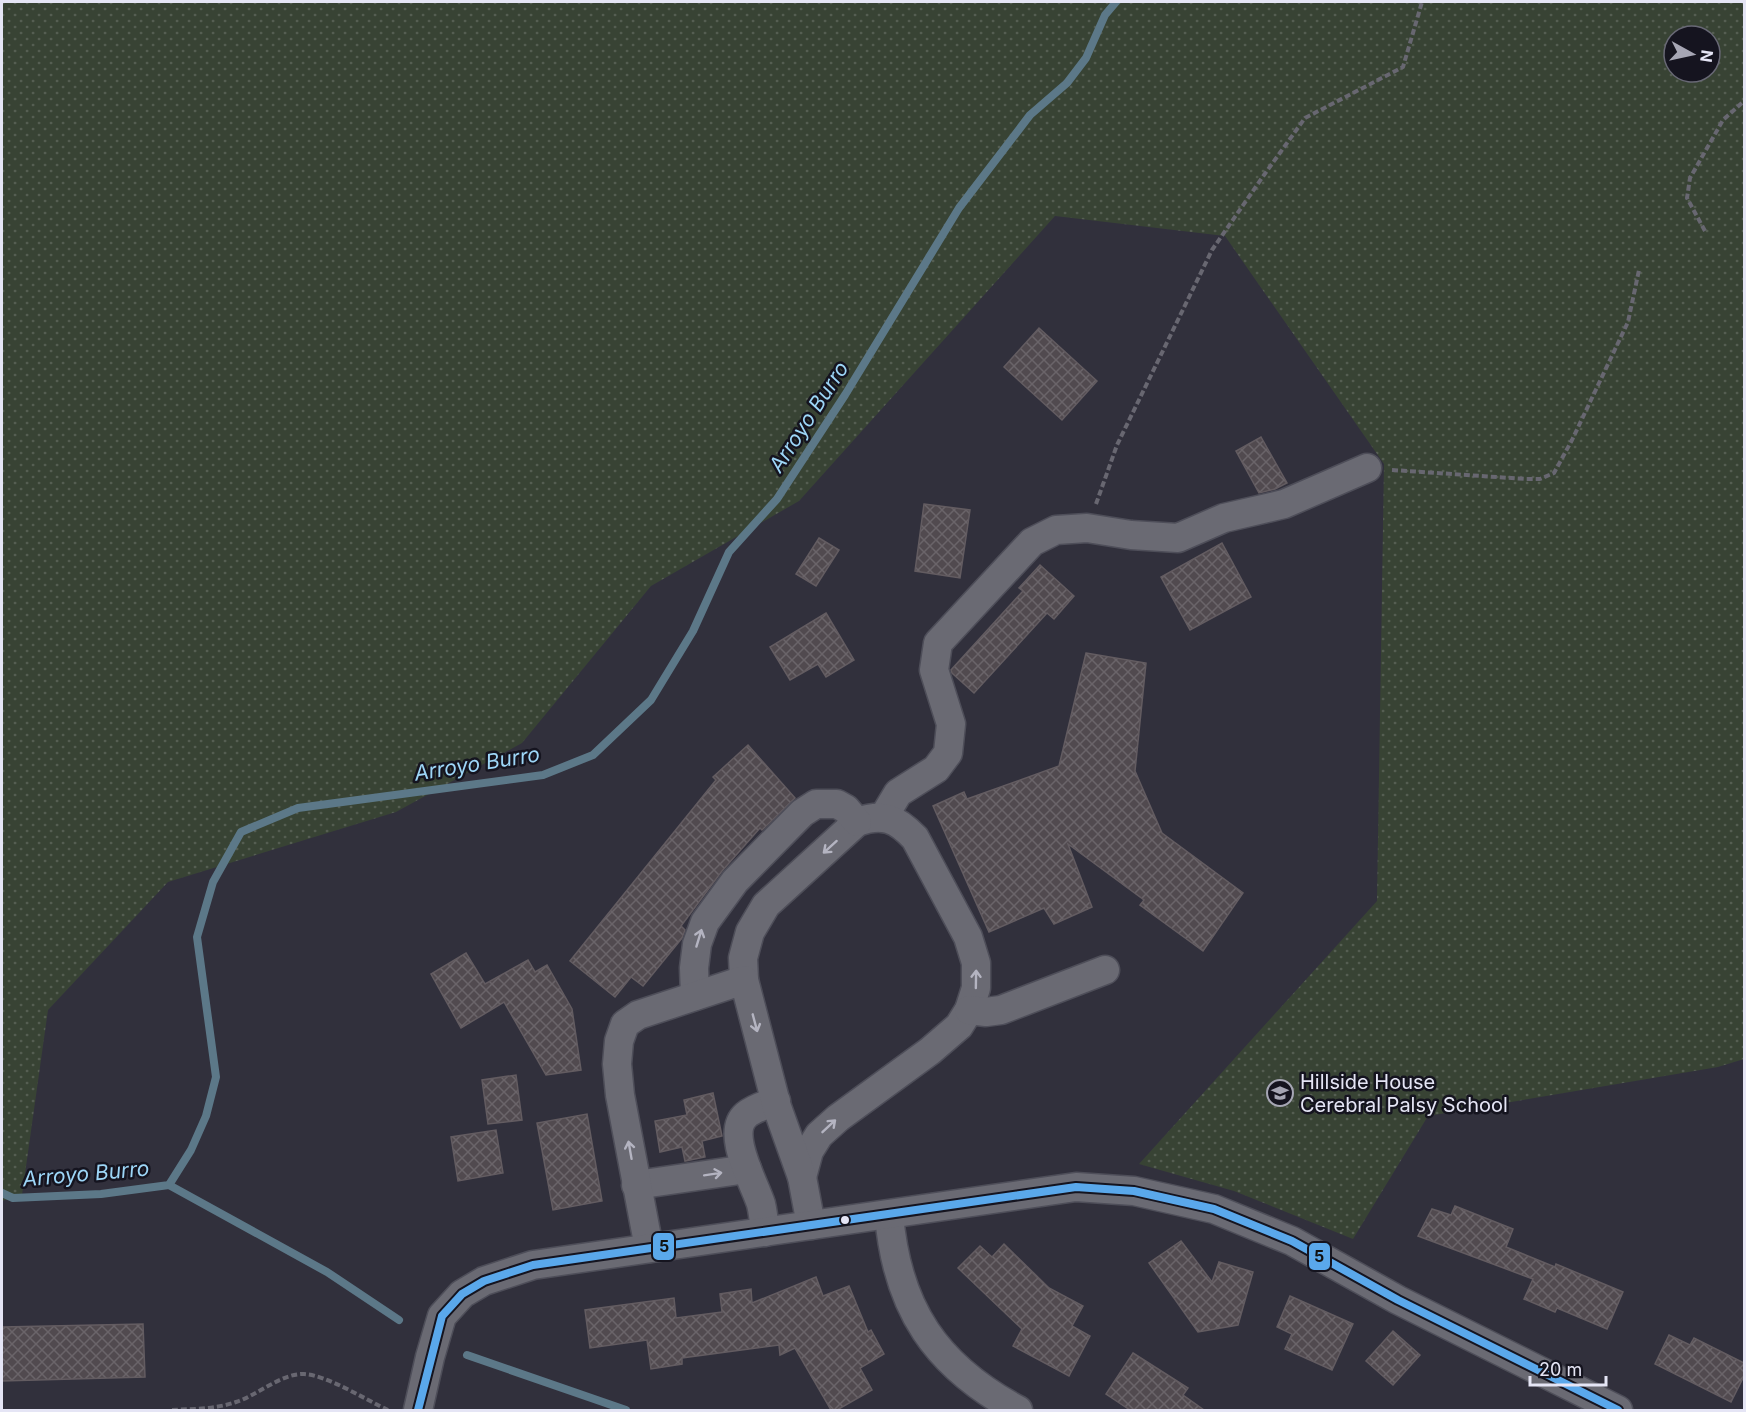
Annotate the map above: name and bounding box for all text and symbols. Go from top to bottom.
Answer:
north arrow [1662,24,1722,84]
text: N [1696,49,1718,64]
water label: Arroyo Burro [763,357,854,478]
water label: Arroyo Burro [411,741,542,786]
one-way arrow [822,839,837,854]
one-way arrow [695,929,706,948]
one-way arrow [970,969,982,989]
one-way arrow [750,1013,761,1032]
place label: Hillside House Cerebral Palsy School [1300,1070,1508,1117]
school or university icon: Hillside House Cerebral Palsy School [1265,1078,1295,1108]
one-way arrow [821,1119,836,1134]
one-way arrow [624,1140,635,1160]
water label: Arroyo Burro [21,1156,150,1192]
one-way arrow [702,1168,722,1179]
unlabelled marker [839,1214,851,1226]
line badge: 5 [652,1232,675,1261]
text: 5 [659,1236,669,1256]
line badge: 5 [1308,1242,1331,1271]
text: 5 [1314,1246,1324,1266]
scale bar [1530,1349,1606,1387]
text: 20 m [1539,1359,1582,1380]

